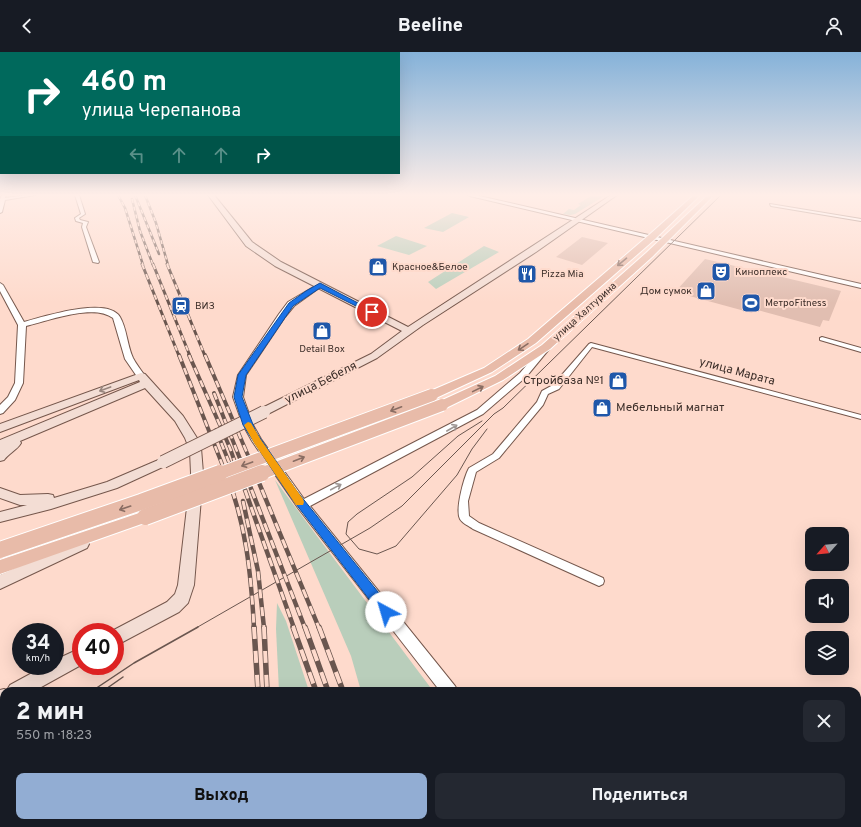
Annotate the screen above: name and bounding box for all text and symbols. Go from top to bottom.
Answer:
icon: back [16,15,38,37]
text: Beeline [398,15,463,38]
icon: person [823,15,845,37]
text: 460 m [82,65,167,101]
icon: right [16,68,68,120]
text: улица Черепанова [82,100,241,123]
icon: left [126,144,148,166]
icon: ahead [168,144,190,166]
icon: ahead [210,144,232,166]
icon: right [252,144,274,166]
shop icon: Красное&Белое [367,256,389,278]
one-way arrow [617,257,627,266]
place label: Красное&Белое [392,261,468,274]
theatre icon: Киноплекс [710,261,732,283]
restaurant icon: Pizza Mia [516,263,538,285]
place label: Киноплекс [735,266,787,279]
place label: Pizza Mia [541,268,583,281]
street label: улица Халтурина [550,280,620,344]
shop icon: Дом сумок [695,280,717,302]
place label: Дом сумок [640,285,692,298]
sports icon: МетроFitness [740,292,762,314]
station icon: ВИЗ [170,295,192,317]
pin [355,295,389,329]
place label: МетроFitness [765,297,827,310]
place label: ВИЗ [195,300,215,313]
icon: arrive [361,301,383,323]
shop icon: Detail Box [311,320,333,342]
one-way arrow [518,342,529,351]
place label: Detail Box [299,343,345,356]
street label: улица Марата [697,354,777,390]
street label: улица Бебеля [282,358,360,408]
shop icon: Стройбаза №1 [607,370,629,392]
place label: Стройбаза №1 [523,373,604,389]
one-way arrow [471,385,483,392]
one-way arrow [99,386,111,394]
shop icon: Мебельный магнат [591,397,613,419]
place label: Мебельный магнат [616,400,725,416]
one-way arrow [390,406,402,414]
one-way arrow [446,423,458,431]
one-way arrow [293,455,305,463]
one-way arrow [242,460,254,468]
one-way arrow [330,483,342,490]
one-way arrow [119,505,132,512]
north arrow [805,527,849,571]
map controls [805,527,849,675]
button: sound [805,579,849,623]
position arrow [365,591,407,633]
speed limit sign: 40 [72,623,124,675]
text: 34 [26,631,50,657]
button: layers [805,631,849,675]
text: km/h [26,652,50,665]
text: 2 мин [16,698,84,728]
button: close [803,700,845,742]
text: 550 m · 18:23 [16,728,92,744]
button: Выход [16,773,427,819]
button: Поделиться [435,773,845,819]

